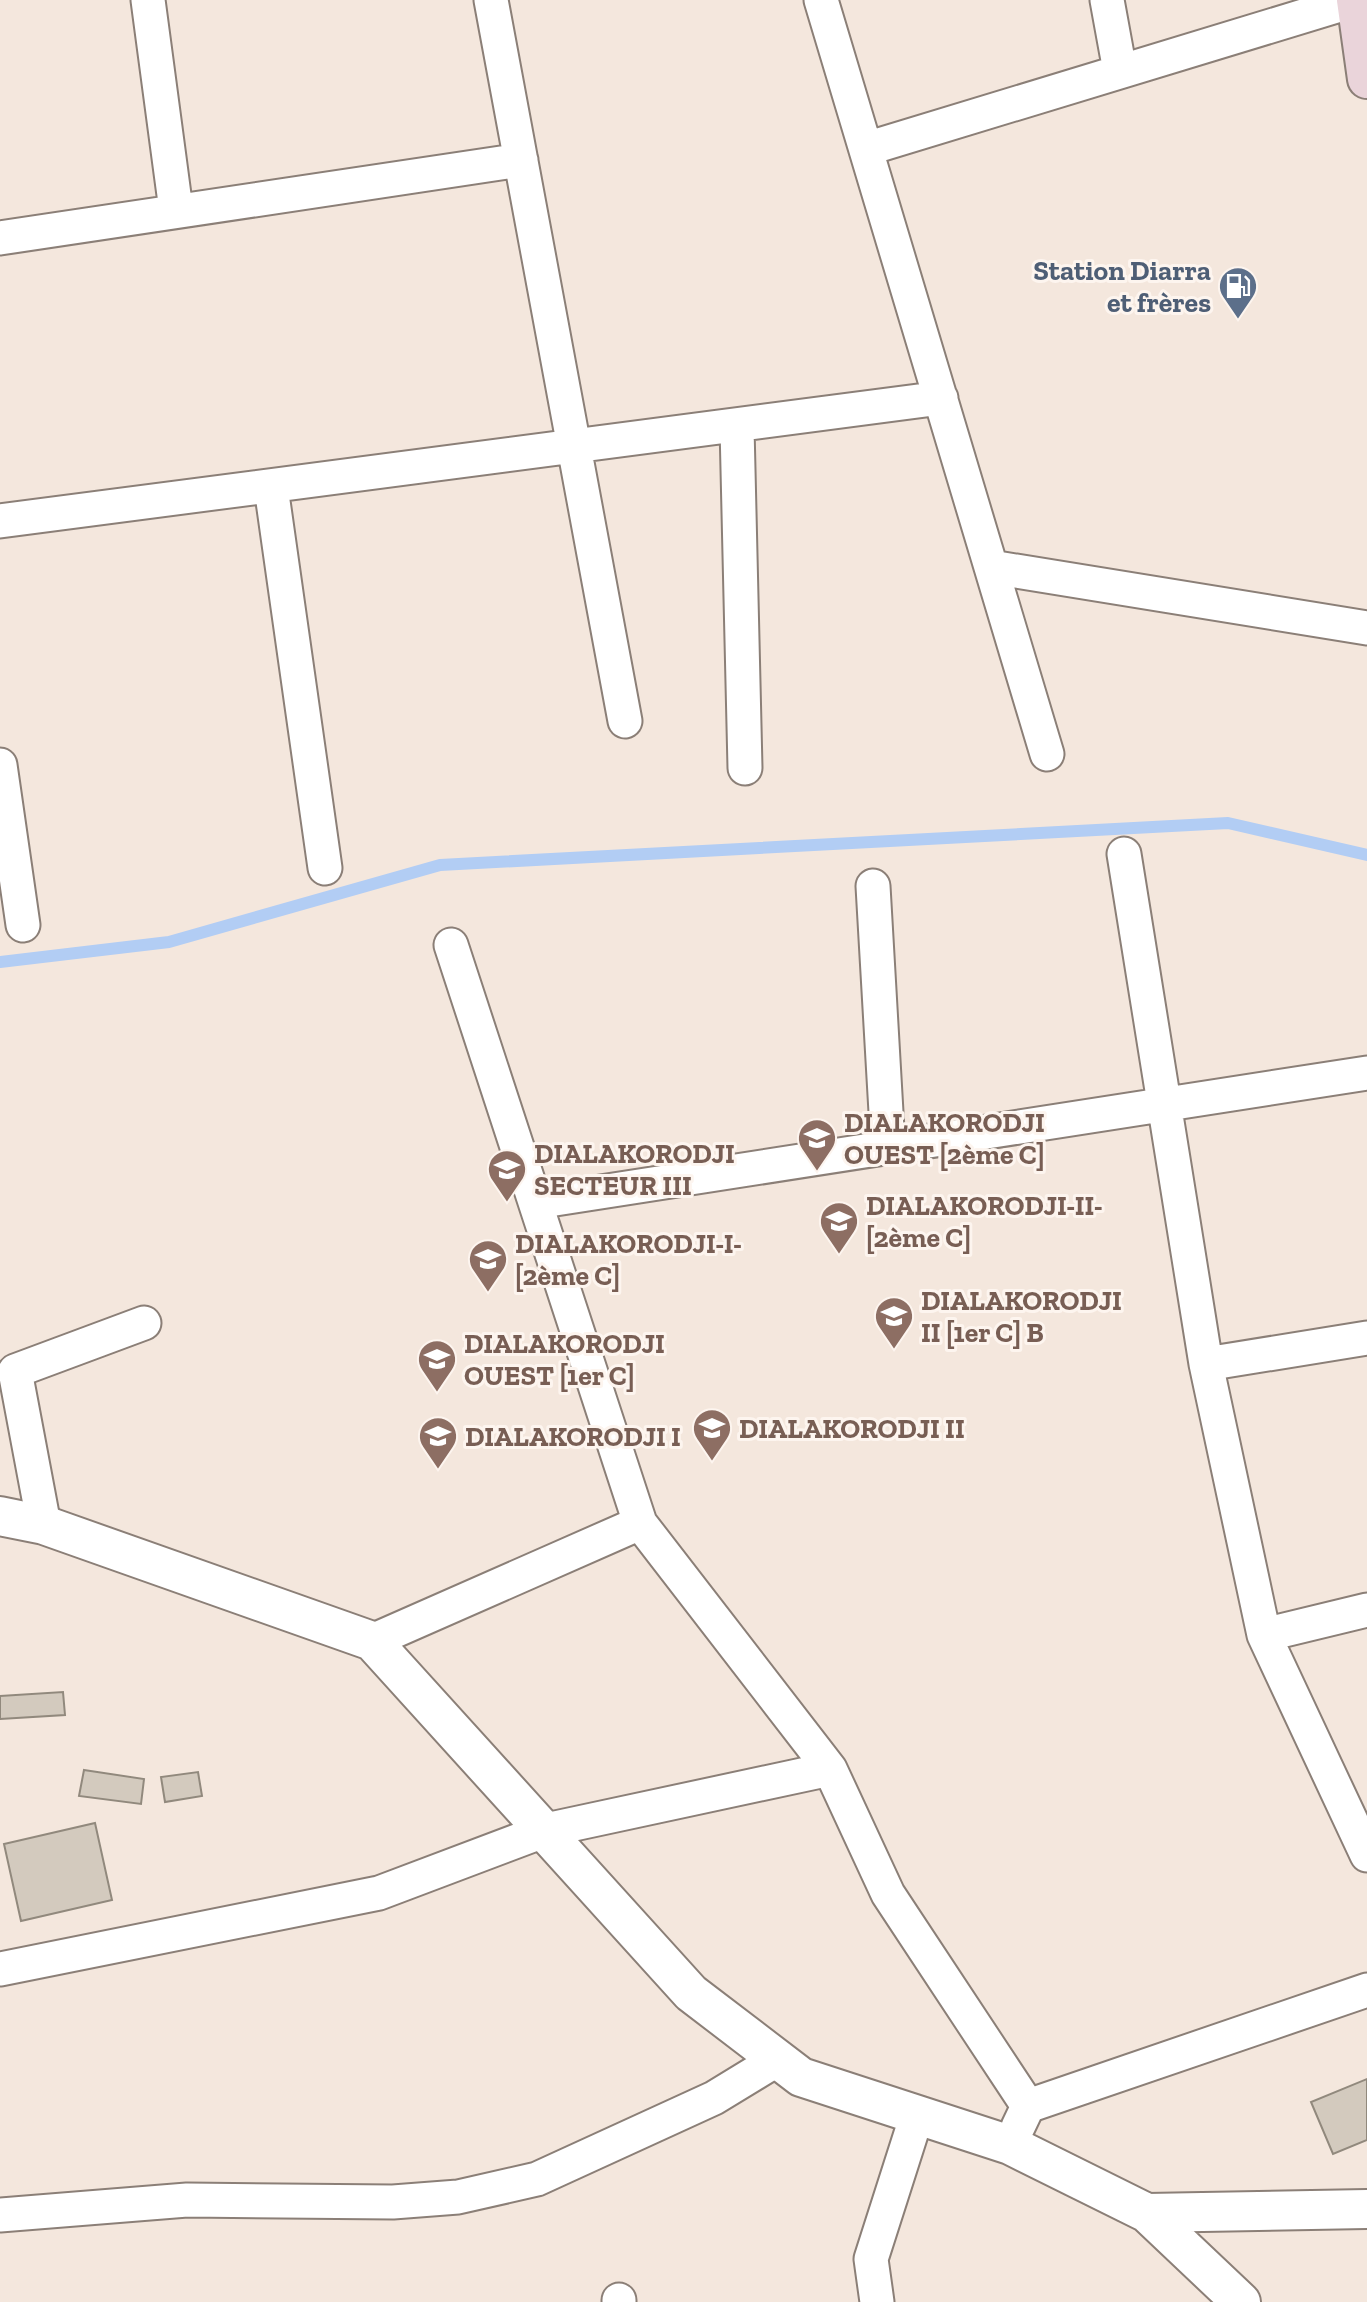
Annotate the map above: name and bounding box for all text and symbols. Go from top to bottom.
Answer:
place label: Station Diarra et frères [1033,254,1211,319]
fuel station icon: Station Diarra et frères [1217,265,1259,320]
place label: DIALAKORODJI OUEST [2ème C] [844,1106,1045,1171]
school or university icon: DIALAKORODJI OUEST [2ème C] [796,1117,838,1172]
place label: DIALAKORODJI SECTEUR III [534,1137,735,1202]
school or university icon: DIALAKORODJI SECTEUR III [486,1148,528,1203]
place label: DIALAKORODJI-II- [2ème C] [866,1189,1103,1254]
school or university icon: DIALAKORODJI-II- [2ème C] [818,1200,860,1255]
place label: DIALAKORODJI-I- [2ème C] [515,1227,742,1292]
school or university icon: DIALAKORODJI-I- [2ème C] [467,1238,509,1293]
place label: DIALAKORODJI II [1er C] B [921,1284,1122,1349]
school or university icon: DIALAKORODJI II [1er C] B [873,1295,915,1350]
place label: DIALAKORODJI OUEST [1er C] [464,1327,665,1392]
school or university icon: DIALAKORODJI OUEST [1er C] [416,1338,458,1393]
school or university icon: DIALAKORODJI II [691,1407,733,1462]
place label: DIALAKORODJI II [739,1412,965,1445]
school or university icon: DIALAKORODJI I [417,1415,459,1470]
place label: DIALAKORODJI I [465,1420,681,1453]

